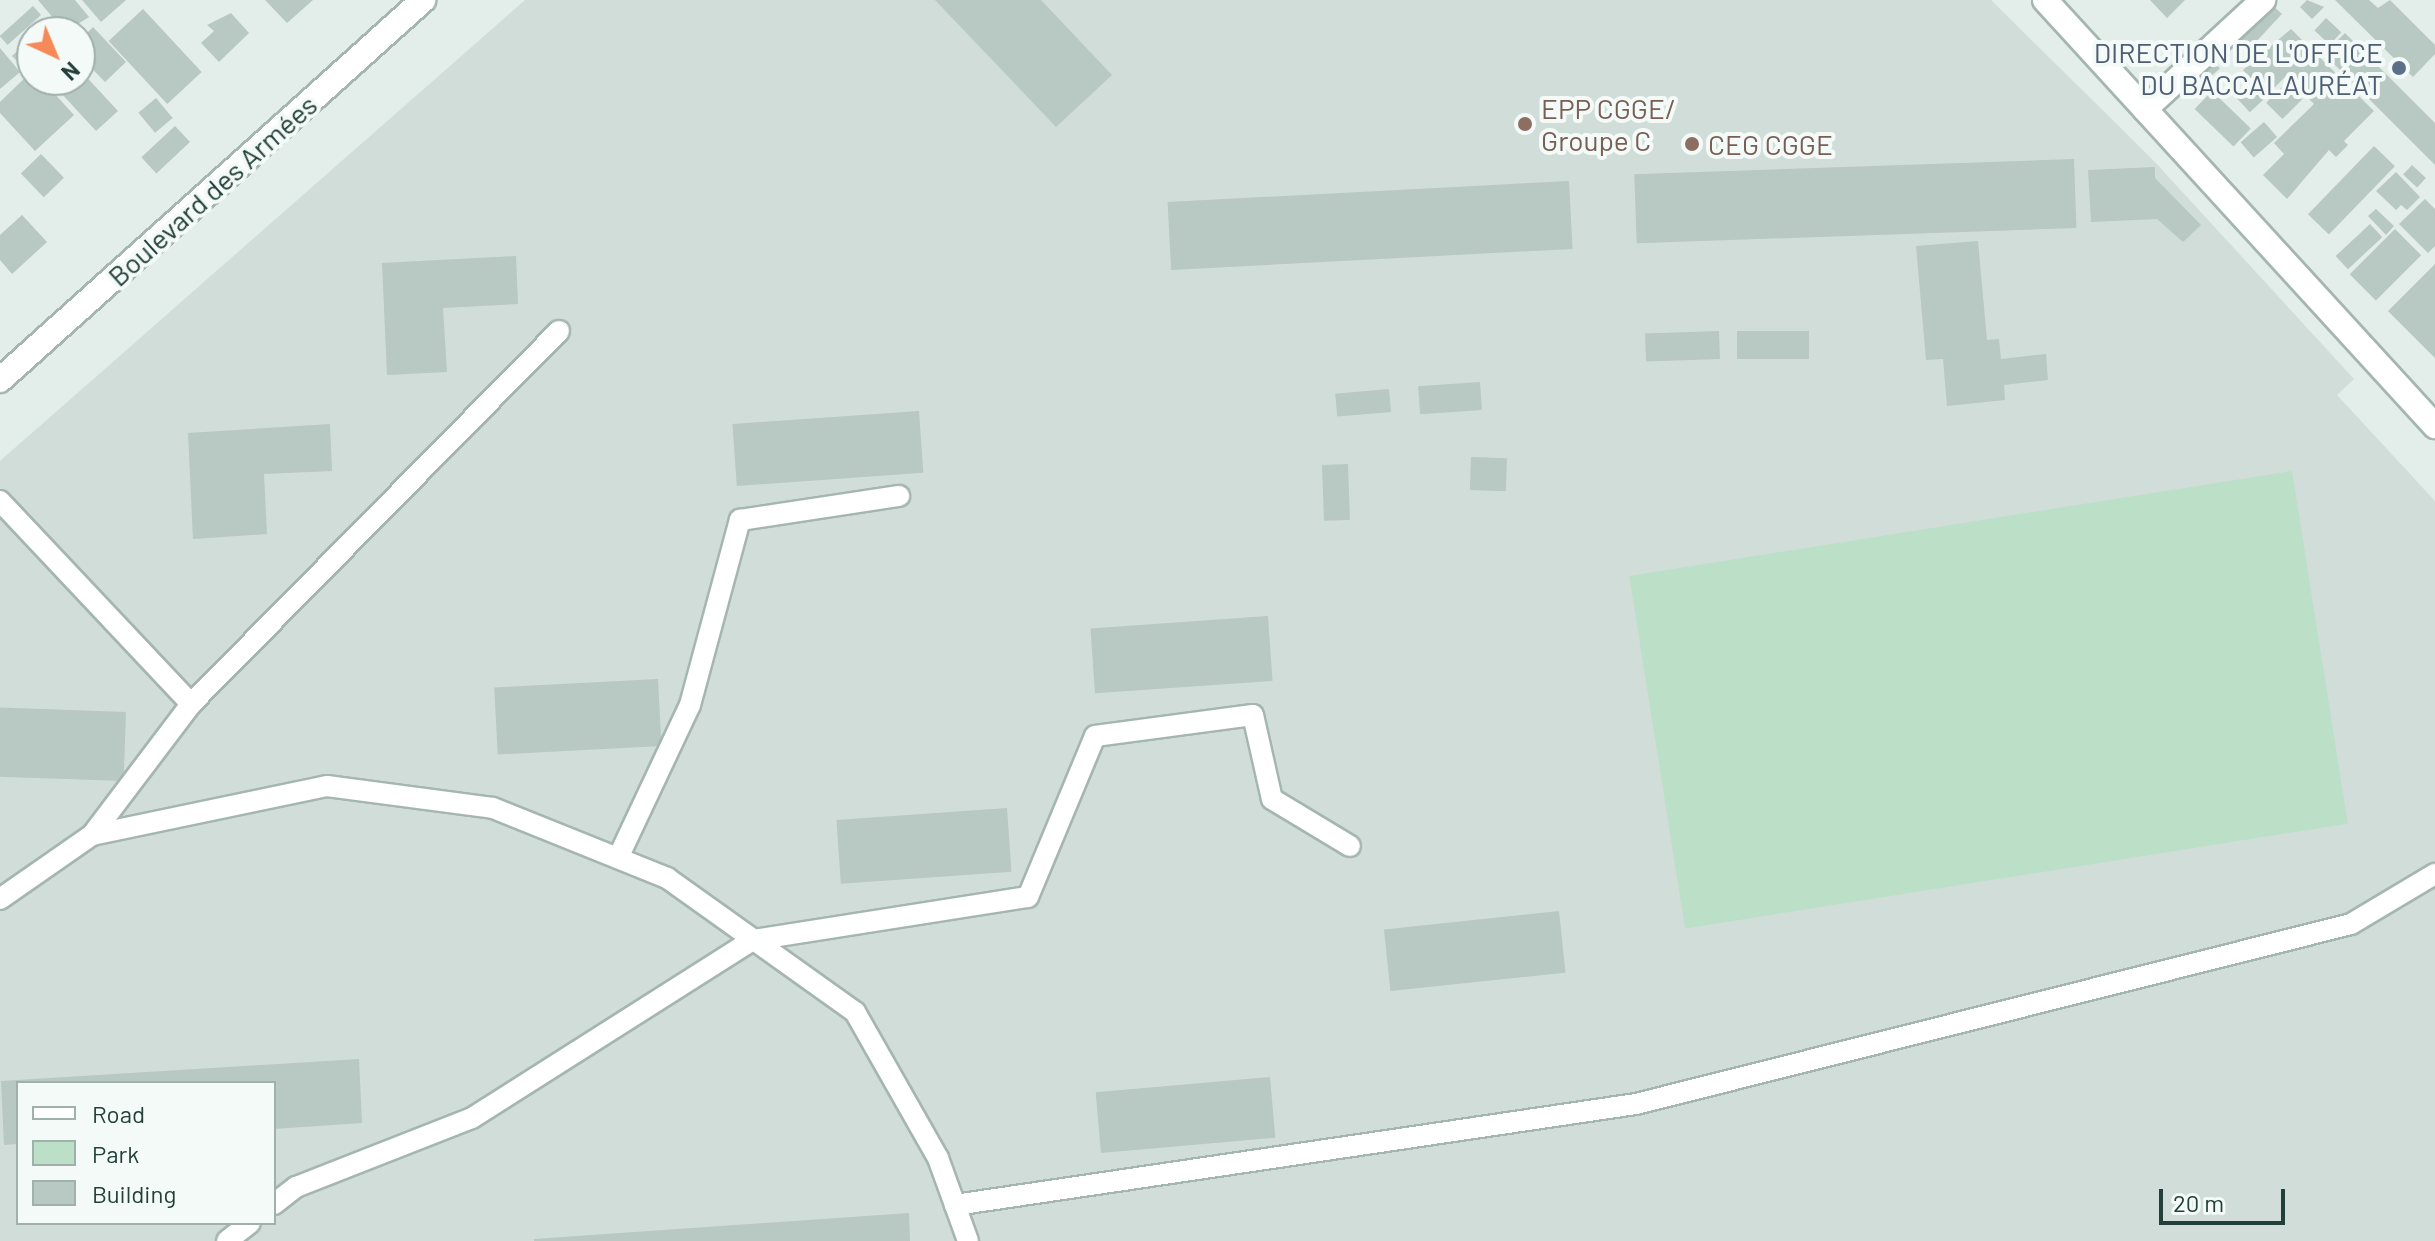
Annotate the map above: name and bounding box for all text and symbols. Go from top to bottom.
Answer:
north arrow [16,16,96,96]
place label: DIRECTION DE L'OFFICE DU BACCALAURÉAT [2094,35,2383,101]
text: N [57,57,86,86]
marker: DIRECTION DE L'OFFICE DU BACCALAURÉAT [2390,59,2408,77]
street label: Boulevard des Armées [101,87,323,293]
place label: EPP CGGE/ Groupe C [1541,91,1676,157]
marker: EPP CGGE/ Groupe C [1516,115,1534,133]
place label: CEG CGGE [1708,127,1833,161]
marker: CEG CGGE [1683,135,1701,153]
legend [16,1081,276,1225]
text: Road [92,1099,145,1128]
text: Park [92,1139,139,1168]
scale bar [2163,1173,2289,1223]
text: Building [92,1179,176,1208]
text: 20 m [2173,1188,2224,1217]

